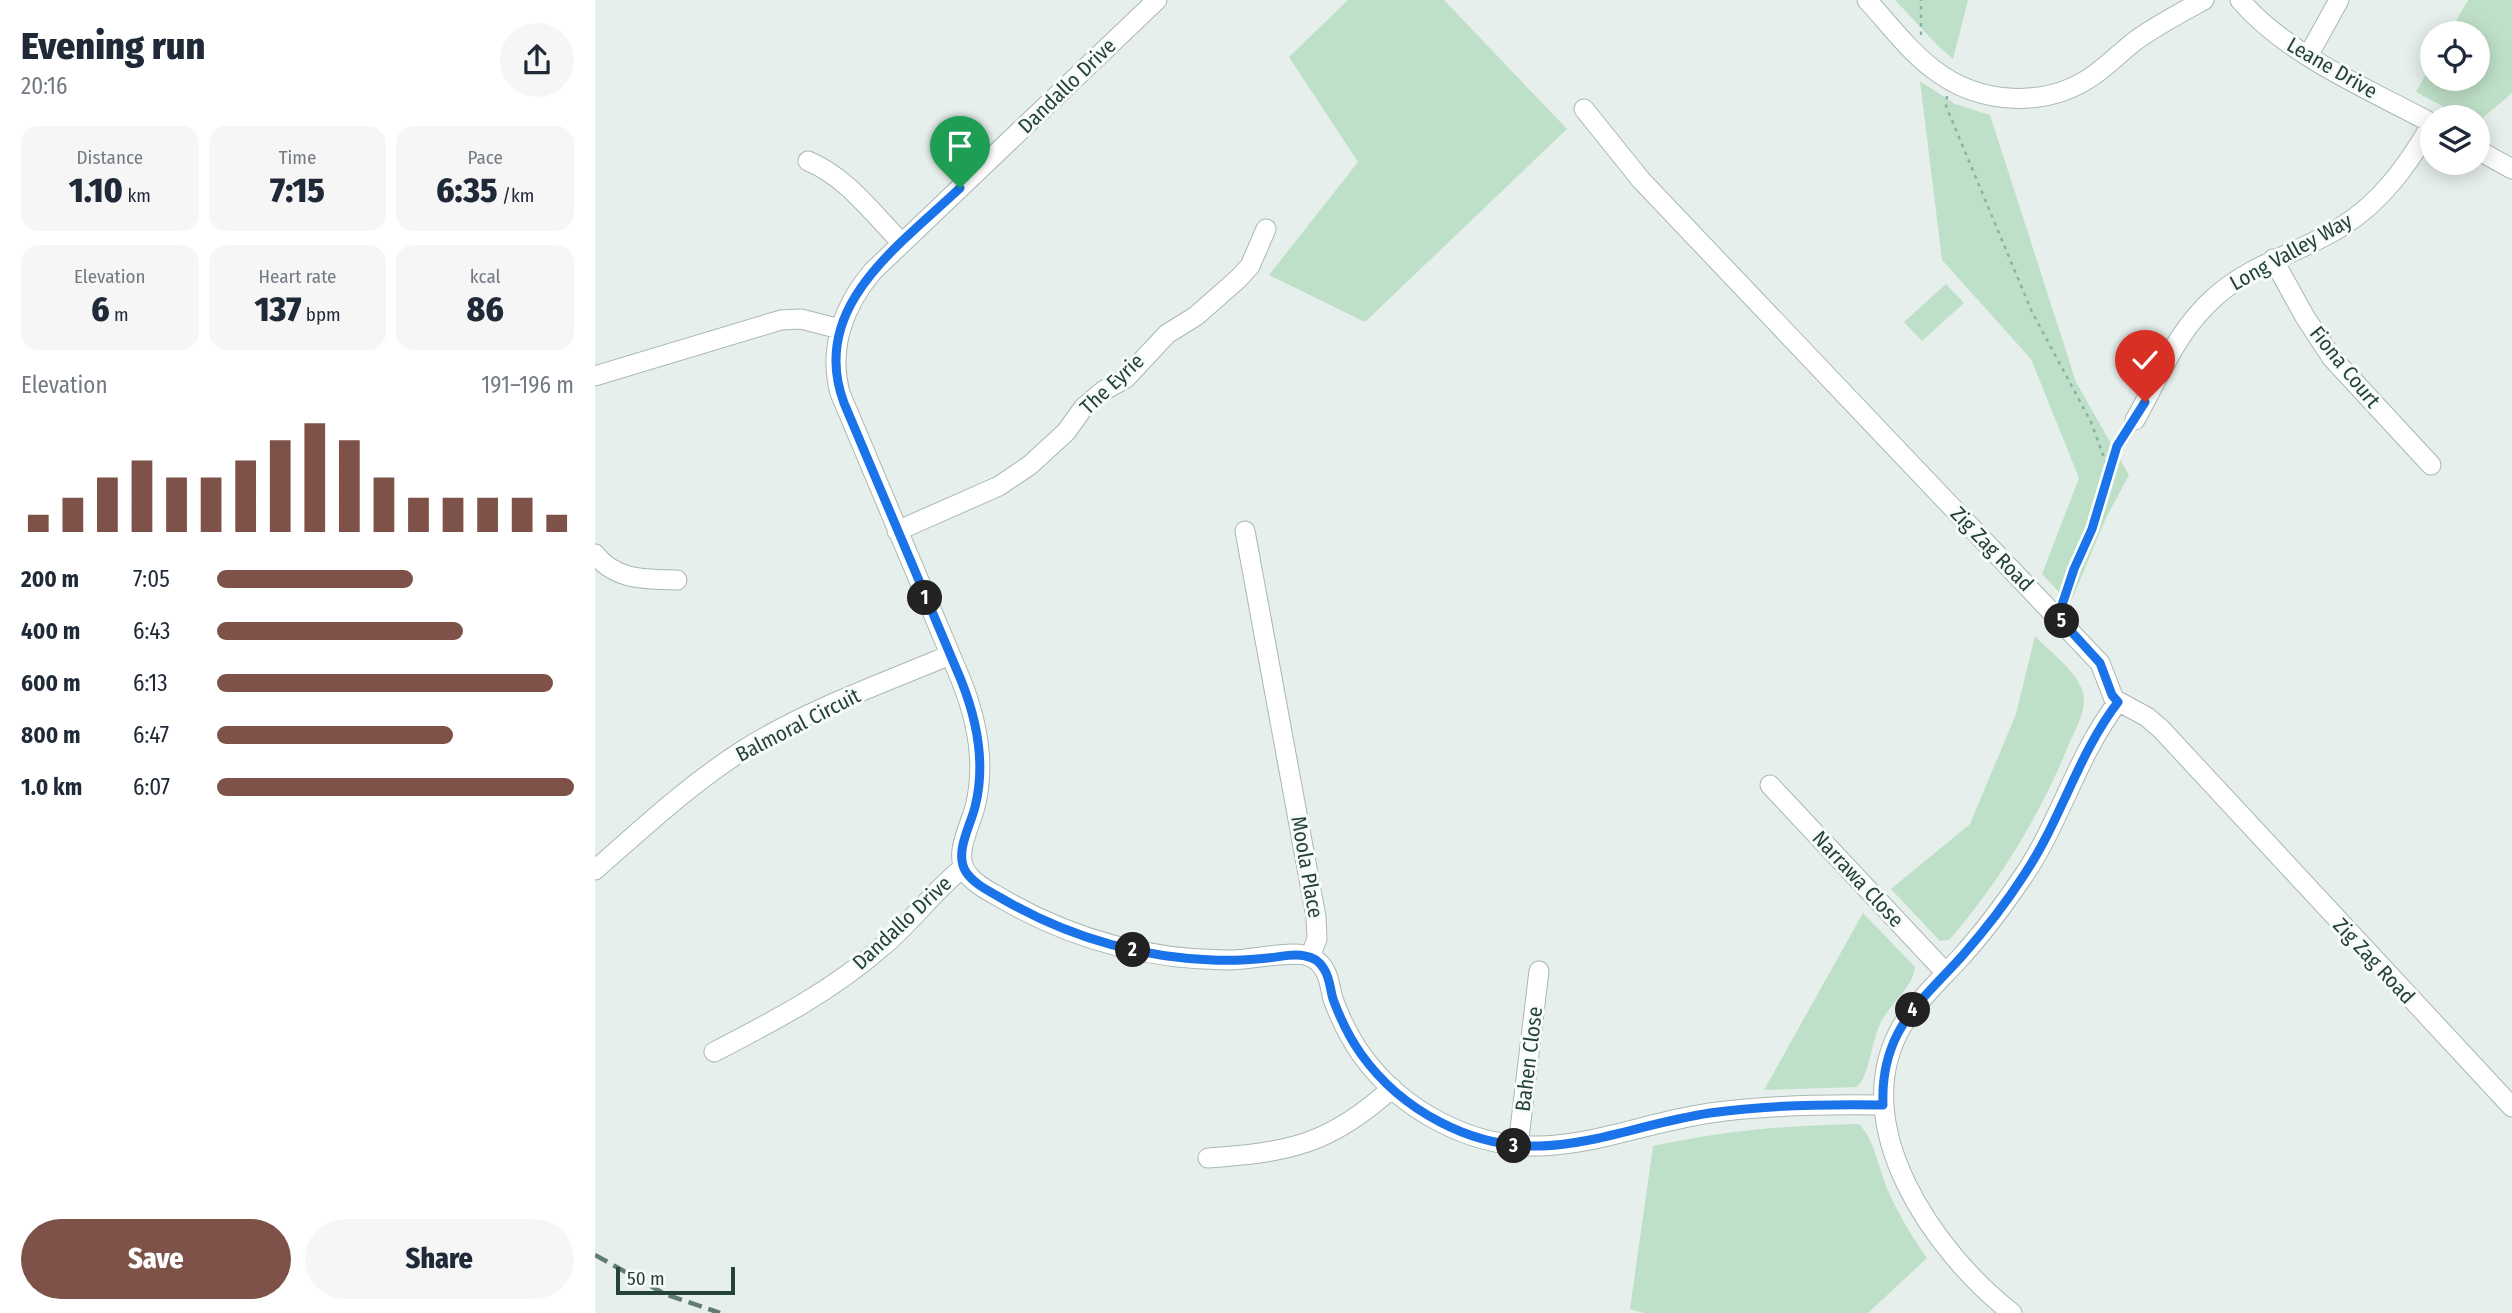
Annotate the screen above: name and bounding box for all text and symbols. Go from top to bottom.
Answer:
map controls [2420,21,2490,175]
button: locate [2420,21,2490,91]
text: Evening run [21,23,205,69]
button: share [500,23,574,97]
street label: Leane Drive [2282,32,2382,104]
street label: Dandallo Drive [1013,33,1121,139]
text: 20:16 [21,72,67,100]
button: layers [2420,105,2490,175]
pin [930,116,990,188]
icon: arrive [941,127,979,165]
text: Distance [77,146,143,169]
text: Time [279,146,316,169]
text: Pace [467,146,503,169]
text: 1.10 [69,169,123,211]
text: 7:15 [270,169,325,211]
text: 6:35 [436,169,498,211]
text: km [123,184,151,207]
text: /km [498,184,534,207]
street label: Long Valley Way [2225,207,2357,296]
text: Elevation [74,265,146,288]
text: Heart rate [258,265,337,288]
text: kcal [470,265,501,288]
text: 6 [91,288,110,330]
text: 137 [254,288,301,330]
text: 86 [466,288,504,330]
text: m [110,303,129,326]
text: bpm [301,303,341,326]
street label: Fiona Court [2304,321,2386,413]
pin [2115,330,2175,402]
icon: check [2126,341,2164,379]
street label: The Eyrie [1075,348,1149,420]
text: Elevation [21,371,108,399]
text: 191–196 m [481,371,574,399]
street label: Zig Zag Road [1945,501,2039,597]
text: 200 m [21,565,79,593]
text: 7:05 [133,565,170,593]
pin: 1 [907,580,943,616]
text: 1 [920,586,929,609]
pin: 5 [2045,604,2079,638]
text: 5 [2057,609,2066,632]
text: 400 m [21,617,80,645]
text: 6:43 [133,617,170,645]
text: 600 m [21,669,80,697]
text: 6:13 [133,669,168,697]
street label: Balmoral Circuit [731,682,865,768]
text: 800 m [21,721,81,749]
text: 6:47 [133,721,169,749]
text: 1.0 km [21,773,82,801]
text: 6:07 [133,773,170,801]
street label: Moola Place [1285,814,1329,920]
street label: Narrawa Close [1807,825,1909,933]
street label: Dandallo Drive [847,870,957,976]
street label: Zig Zag Road [2328,913,2420,1009]
pin: 2 [1115,932,1151,968]
text: 2 [1128,938,1137,961]
pin: 4 [1895,992,1931,1028]
text: 4 [1908,998,1917,1021]
street label: Bahen Close [1510,1005,1548,1113]
pin: 3 [1497,1128,1531,1164]
text: 3 [1509,1134,1518,1157]
button: Save [21,1219,291,1299]
button: Share [305,1219,574,1299]
scale bar [616,1264,735,1296]
text: 50 m [627,1267,665,1290]

